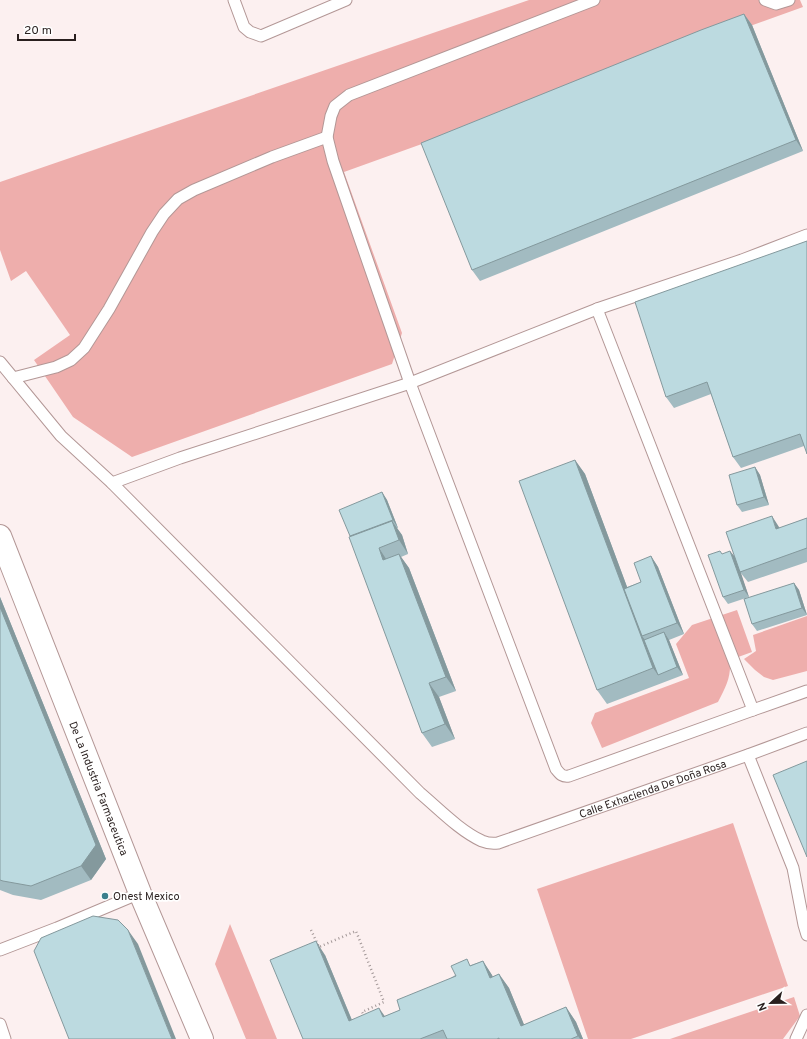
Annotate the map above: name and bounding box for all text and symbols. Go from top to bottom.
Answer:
scale bar [18,16,75,42]
text: 20 m [24,23,52,39]
street label: De La Industria Farmaceutica [65,720,131,858]
street label: Calle Exhacienda De Doña Rosa [577,757,728,822]
place label: Onest Mexico [113,890,180,904]
marker: Onest Mexico [100,891,110,901]
north arrow [751,983,791,1023]
text: N [755,1000,771,1013]

